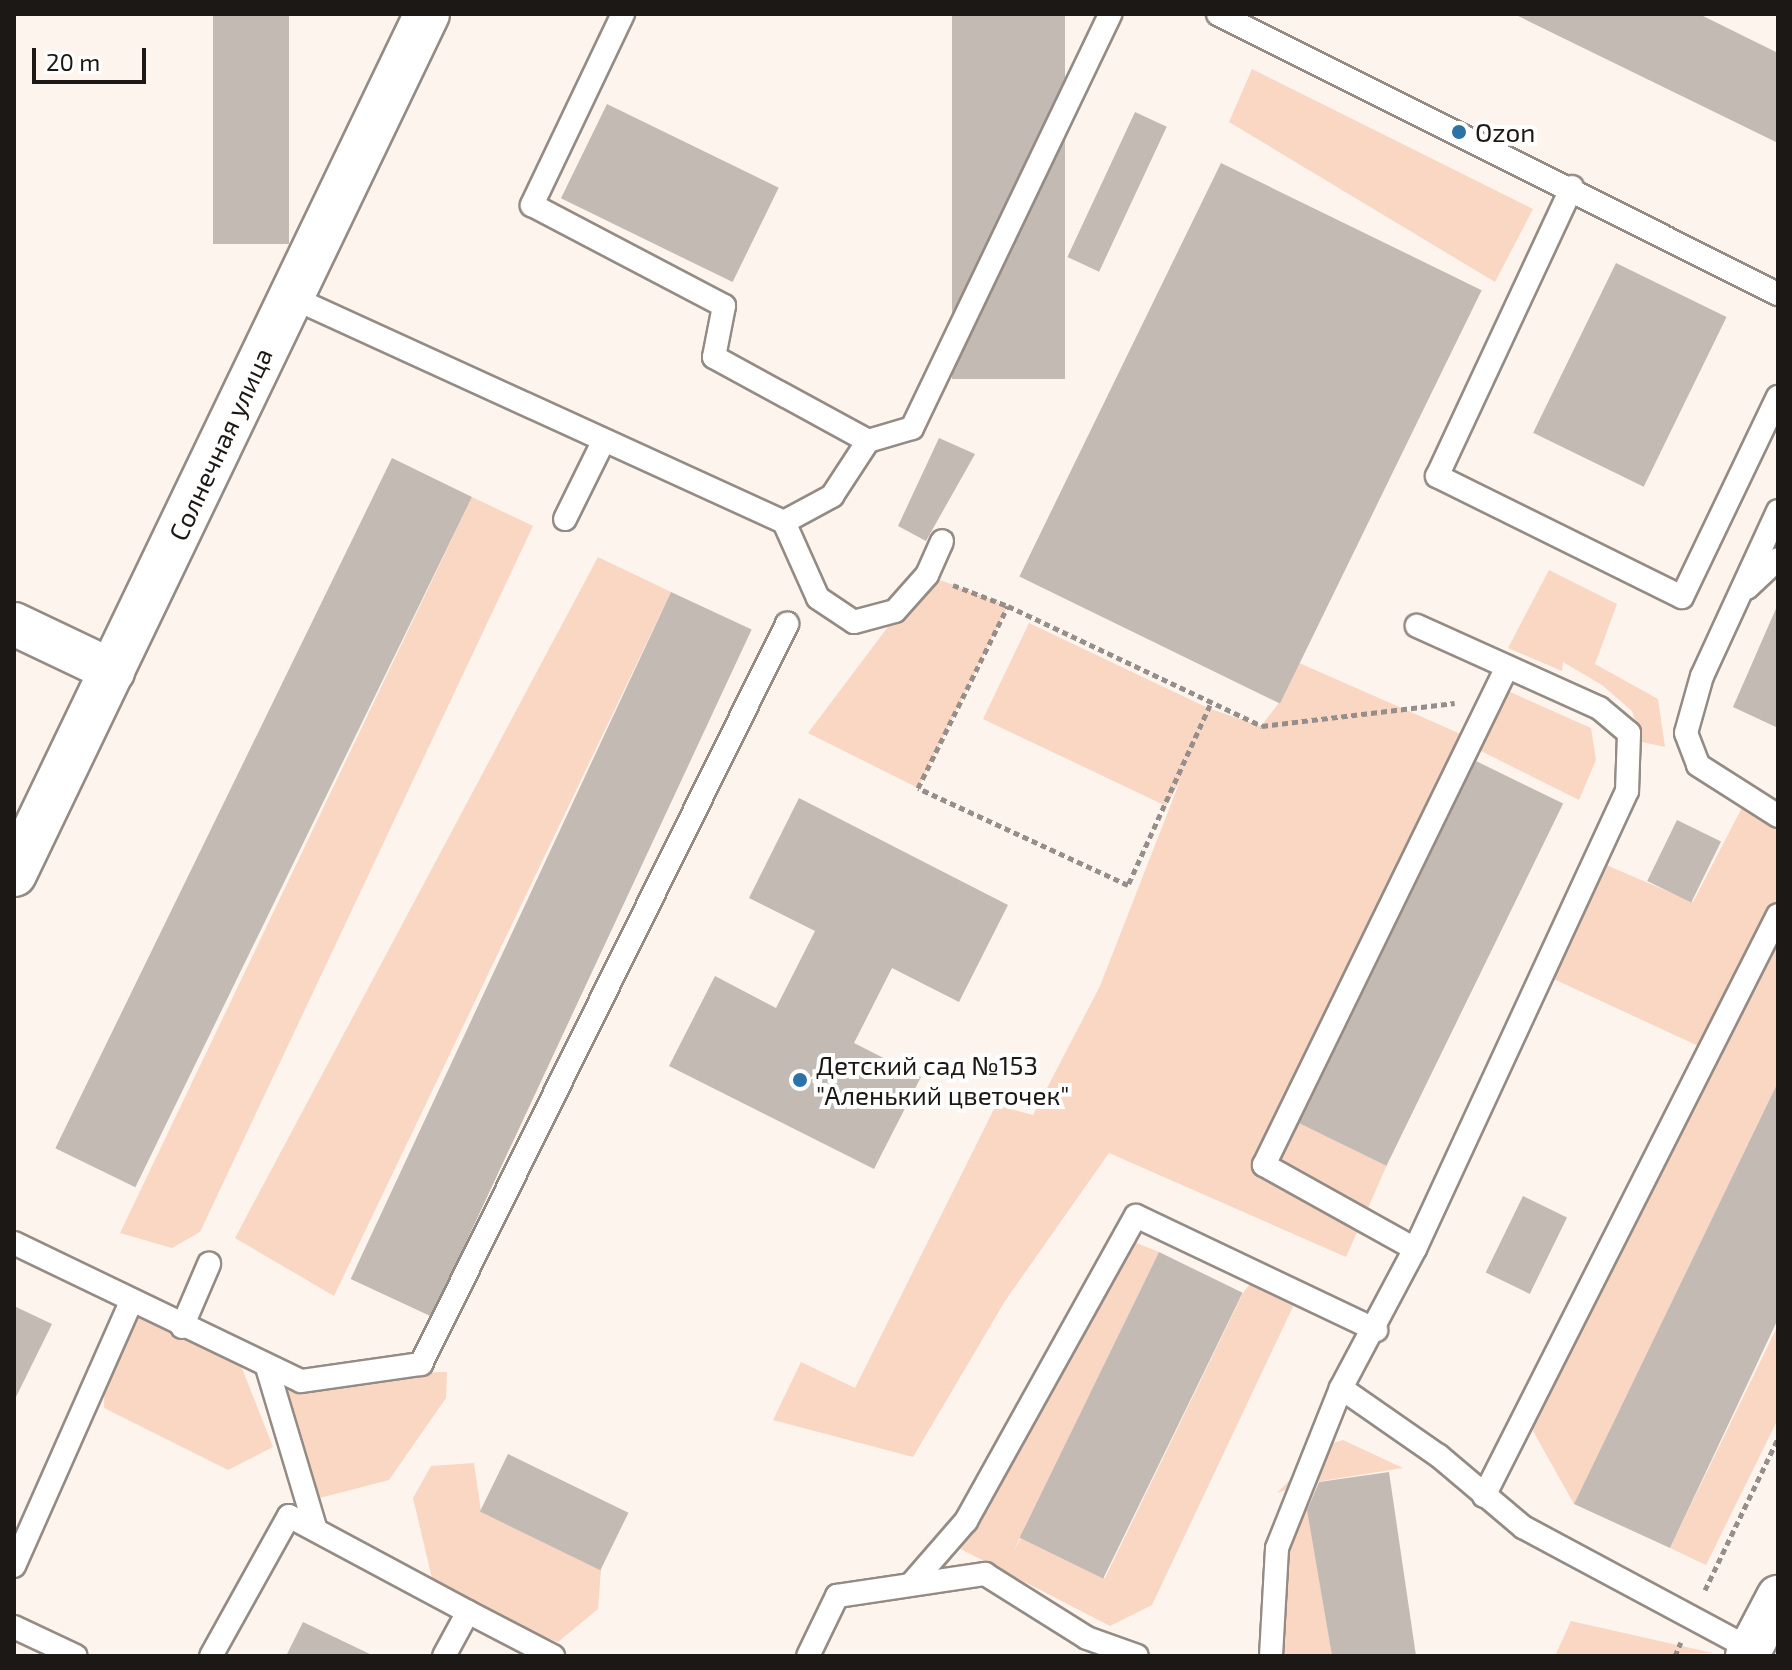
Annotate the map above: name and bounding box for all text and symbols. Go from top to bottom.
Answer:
scale bar [36,32,150,82]
text: 20 m [46,47,100,76]
place label: Ozon [1475,116,1535,148]
marker: Ozon [1450,123,1468,141]
street label: Солнечная улица [162,343,278,545]
place label: Детский сад №153 "Аленький цветочек" [816,1049,1070,1110]
marker: Детский сад №153 "Аленький цветочек" [791,1071,809,1089]

